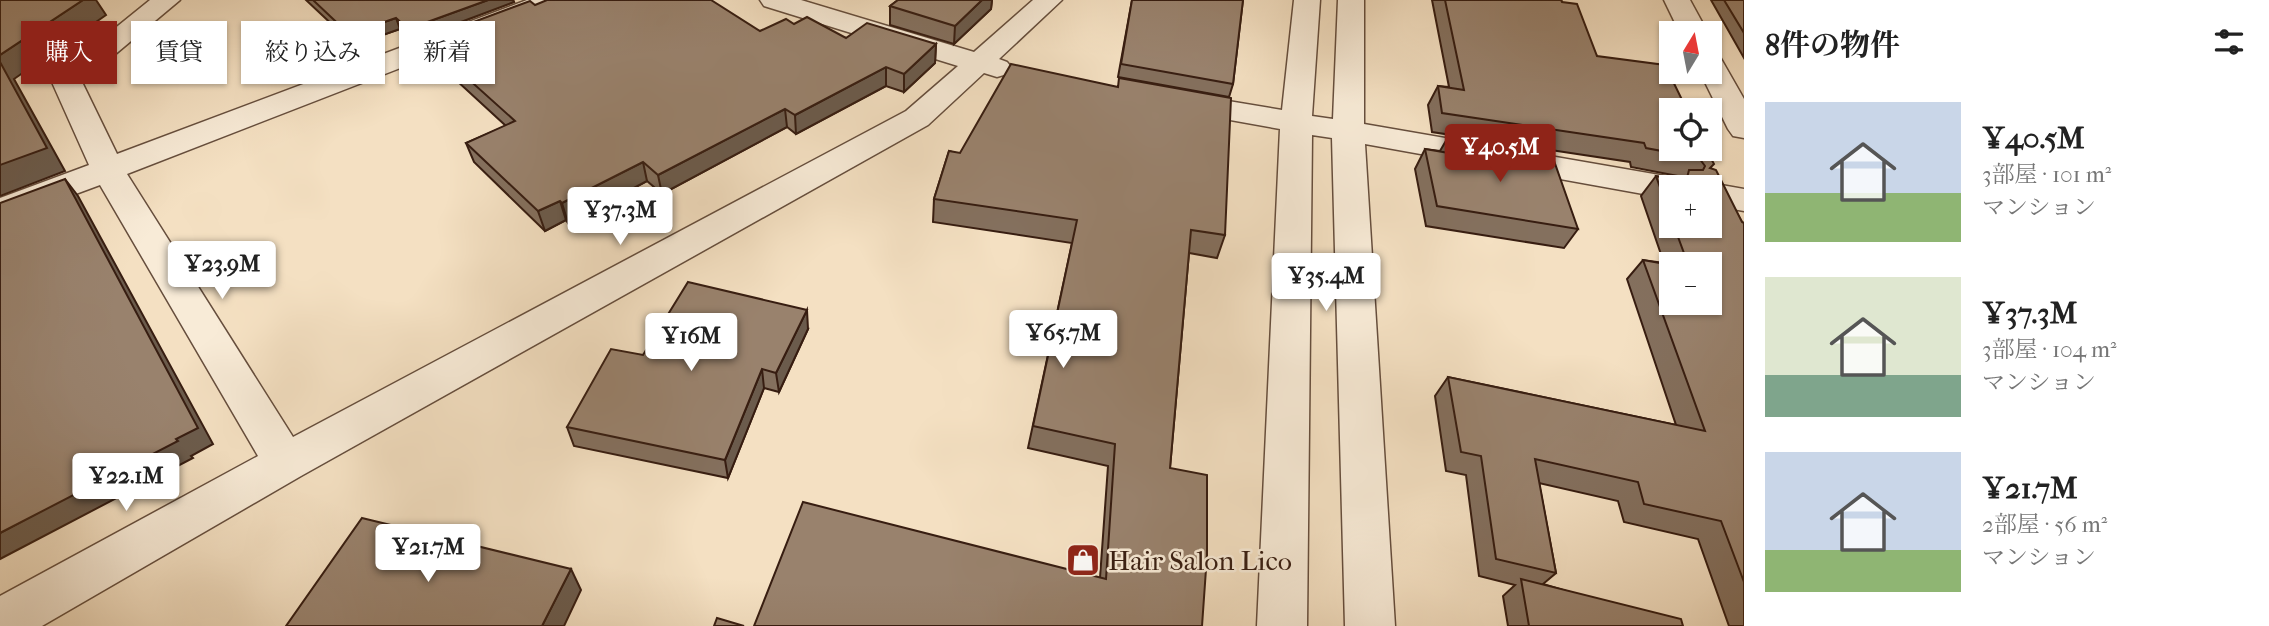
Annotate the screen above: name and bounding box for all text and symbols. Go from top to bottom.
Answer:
chip: 購入 [21,21,117,84]
chip: 賃貸 [131,21,227,84]
chip: 絞り込み [241,21,385,84]
chip: 新着 [399,21,495,84]
north arrow [1659,21,1722,84]
map controls [1659,21,1722,315]
icon: filters [2210,23,2248,61]
text: 8件の物件 [1765,28,1900,63]
button: locate [1659,98,1722,161]
text: ¥40.5M [1982,121,2085,156]
pin: ¥40.5M [1443,124,1557,184]
icon: home [1821,130,1905,214]
text: ¥40.5M [1461,133,1539,160]
text: 3部屋 · 101 m² [1982,161,2111,188]
button: + [1659,175,1722,238]
pin: ¥37.3M [563,188,677,247]
text: マンション [1982,194,2096,221]
text: ¥37.3M [584,196,656,223]
pin: ¥23.9M [165,242,279,301]
text: ¥23.9M [184,250,260,277]
button: − [1659,252,1722,315]
pin: ¥35.4M [1269,254,1383,313]
text: ¥35.4M [1288,262,1364,289]
text: ¥37.3M [1982,296,2077,331]
icon: home [1821,305,1905,389]
pin: ¥65.7M [1006,310,1120,370]
pin: ¥16M [650,314,732,373]
text: ¥65.7M [1025,319,1101,346]
text: ¥16M [661,322,721,349]
text: 3部屋 · 104 m² [1982,336,2117,363]
text: マンション [1982,369,2096,396]
pin: ¥22.1M [69,454,183,513]
text: ¥22.1M [88,462,164,489]
text: ¥21.7M [1982,471,2077,506]
icon: home [1821,480,1905,564]
text: 2部屋 · 56 m² [1982,511,2107,538]
pin: ¥21.7M [371,524,485,584]
text: ¥21.7M [391,533,465,560]
shop icon: Hair Salon Lico [1064,541,1102,579]
place label: Hair Salon Lico [1108,544,1292,577]
text: マンション [1982,544,2096,571]

